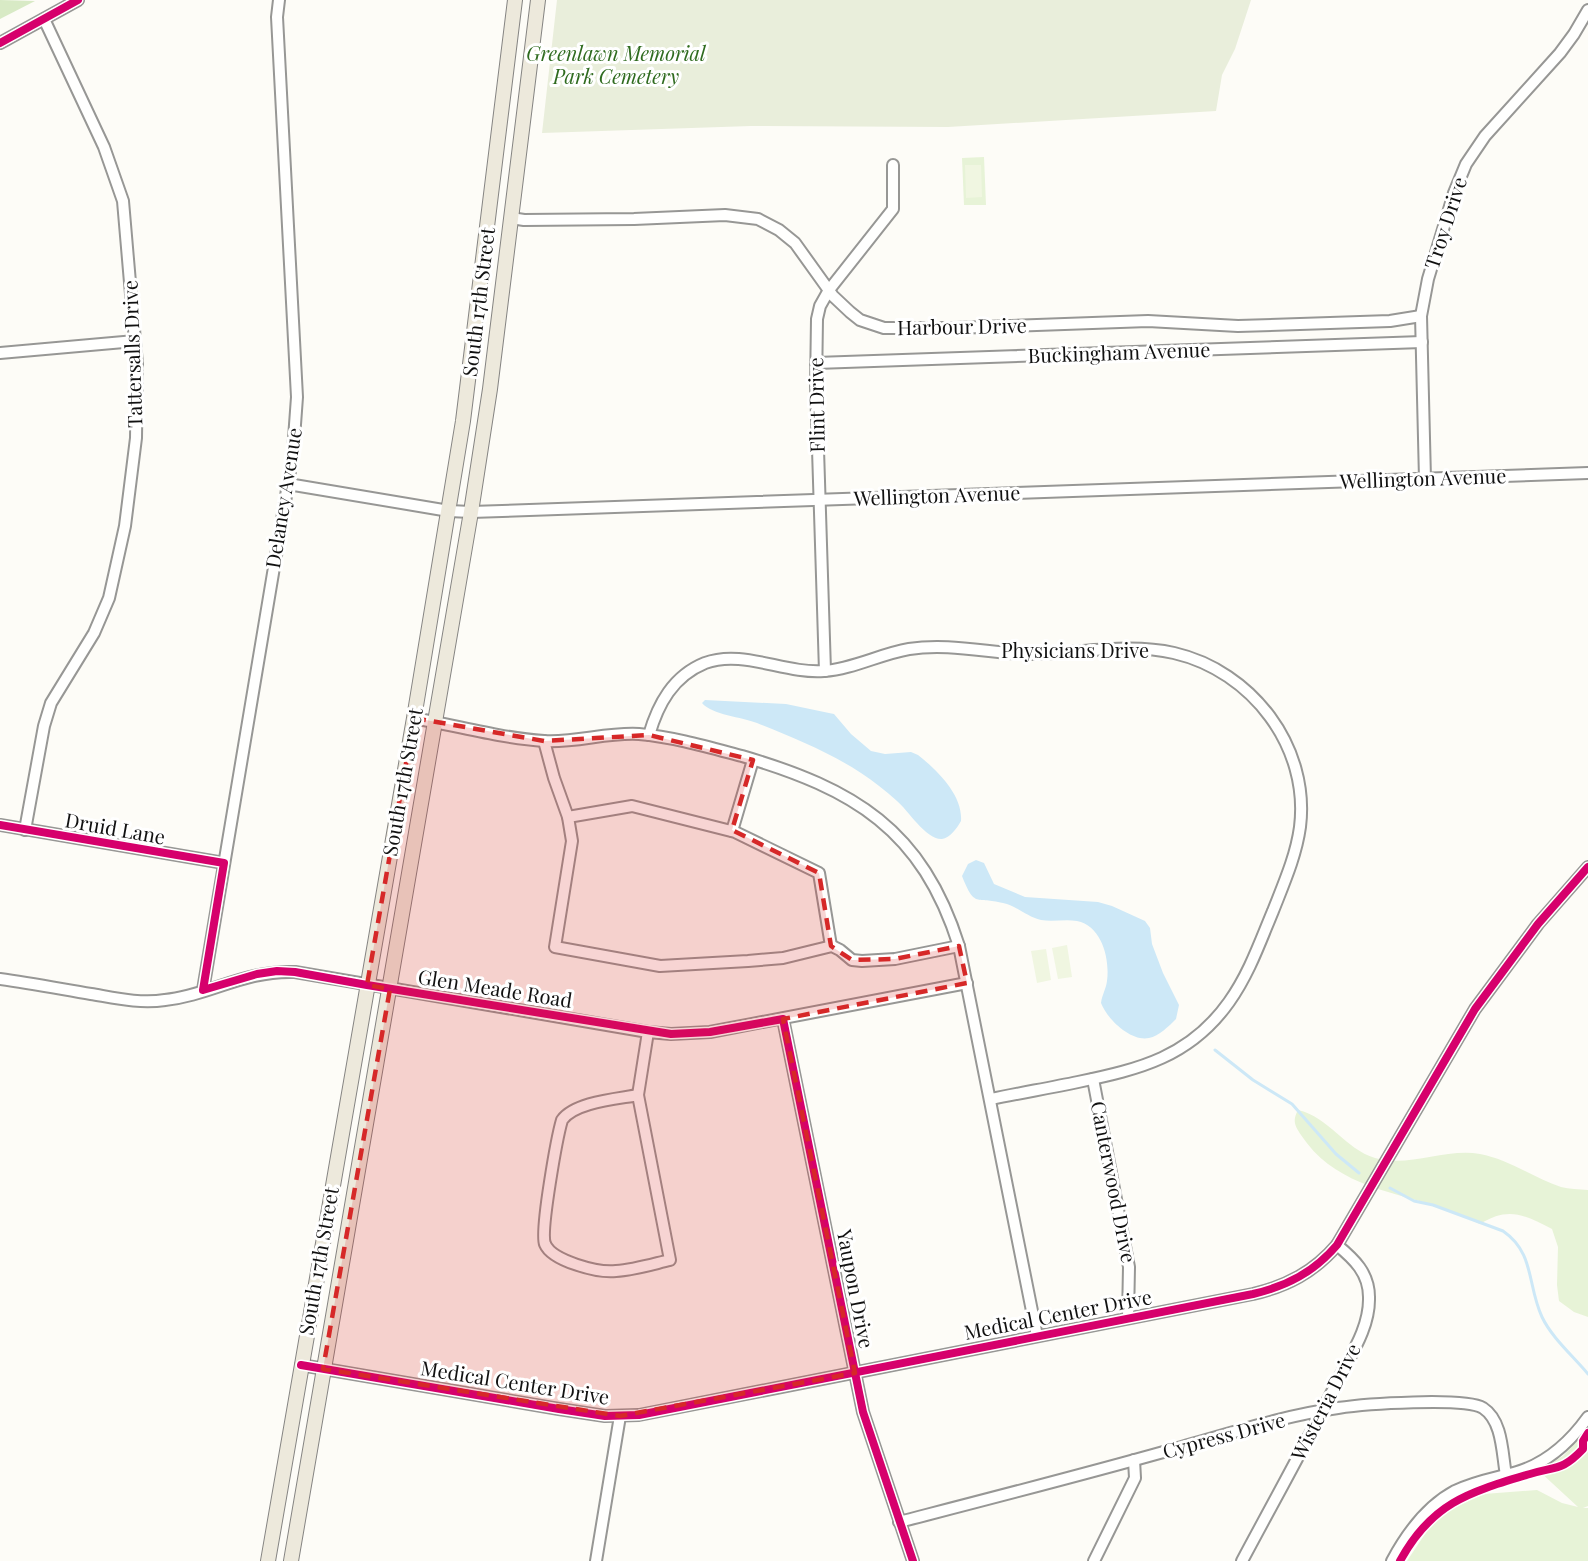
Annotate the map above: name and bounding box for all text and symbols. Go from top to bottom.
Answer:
park label: Greenlawn Memorial Park Cemetery [526,39,707,89]
street label: Troy Drive [1417,173,1472,272]
street label: South 17th Street [455,225,500,378]
street label: Tattersalls Drive [115,280,148,428]
street label: Harbour Drive [897,311,1027,340]
street label: Buckingham Avenue [1027,335,1211,368]
street label: Flint Drive [801,357,830,453]
street label: Delaney Avenue [258,426,307,570]
street label: Wellington Avenue [1338,461,1507,494]
street label: Wellington Avenue [852,478,1021,511]
street label: Physicians Drive [1001,636,1149,663]
street label: South 17th Street [375,705,428,858]
street label: Druid Lane [63,805,167,850]
street label: Glen Meade Road [416,962,575,1013]
street label: Canterwood Drive [1086,1098,1143,1265]
street label: South 17th Street [291,1184,344,1337]
street label: Yaupon Drive [832,1226,881,1350]
street label: Medical Center Drive [962,1282,1154,1345]
street label: Wisteria Drive [1283,1338,1366,1465]
street label: Medical Center Drive [419,1353,611,1410]
street label: Cypress Drive [1159,1405,1288,1464]

